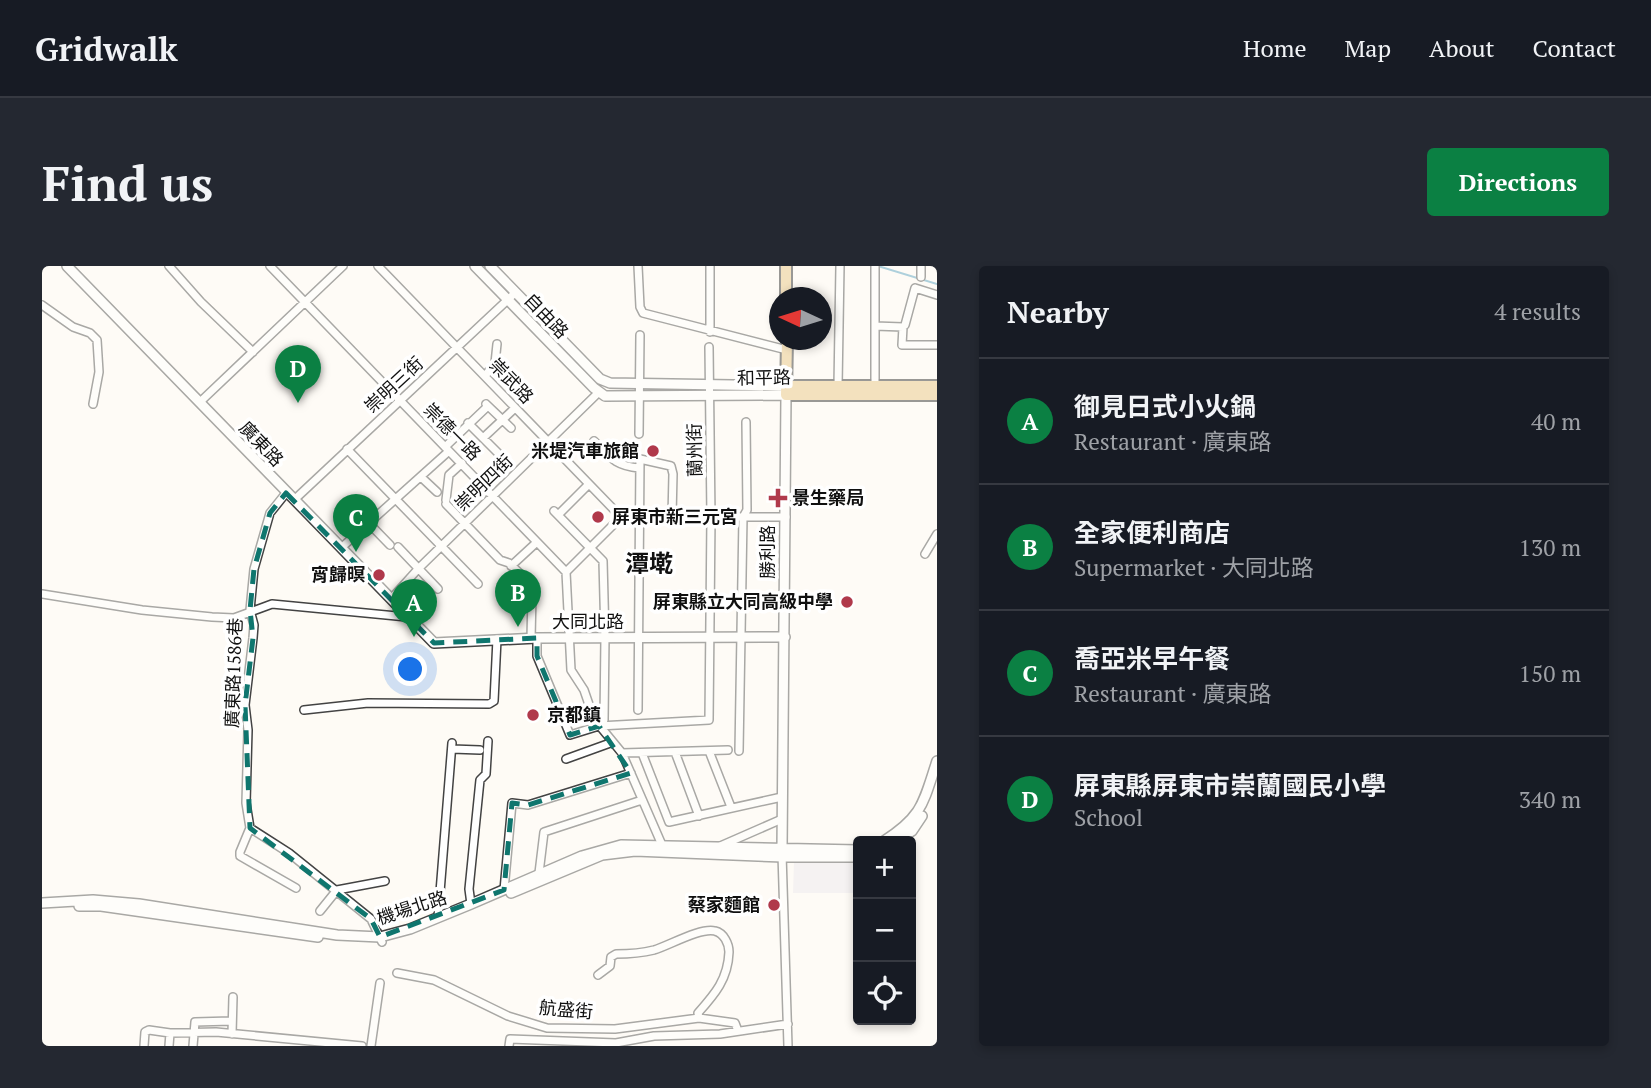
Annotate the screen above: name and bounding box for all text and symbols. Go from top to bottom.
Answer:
text: Gridwalk [35,27,178,70]
text: Home [1243,32,1307,64]
text: Map [1345,32,1391,64]
text: About [1429,32,1495,64]
text: Contact [1533,32,1616,64]
button: Directions [1427,148,1609,216]
text: Find us [42,150,213,215]
north arrow [769,287,832,350]
street label: 自由路 [519,288,574,343]
text: Nearby [1007,292,1109,332]
text: 4 results [1494,296,1581,327]
pin: D [275,345,321,403]
street label: 崇明三街 [359,351,428,418]
street label: 崇武路 [484,353,539,408]
street label: 和平路 [737,365,791,389]
text: 御見日式小火鍋 [1074,389,1256,423]
street label: 崇德一路 [419,397,487,465]
text: A [1022,406,1038,437]
text: 40 m [1531,406,1581,437]
street label: 廣東路 [234,416,289,471]
street label: 蘭州街 [682,423,706,477]
text: Restaurant · 廣東路 [1074,426,1271,457]
place label: 米堤汽車旅館 [531,438,639,462]
marker: 米堤汽車旅館 [645,443,661,459]
street label: 崇明四街 [449,449,518,516]
place label: 景生藥局 [792,485,864,509]
marker: 景生藥局 [770,490,786,506]
pin: C [333,494,379,552]
place label: 屏東市新三元宮 [612,504,738,528]
marker: 屏東市新三元宮 [590,509,606,525]
text: 全家便利商店 [1074,515,1230,549]
street label: 勝利路 [755,525,779,579]
text: B [1023,532,1037,563]
text: 130 m [1519,532,1581,563]
district label: 潭墘 [625,547,673,579]
text: Supermarket · 大同北路 [1074,552,1314,583]
place label: 宵歸暝 [311,562,365,586]
marker: 宵歸暝 [371,567,387,583]
pin: B [495,569,541,627]
pin: A [391,579,437,637]
place label: 屏東縣立大同高級中學 [653,589,833,613]
marker: 屏東縣立大同高級中學 [839,594,855,610]
street label: 大同北路 [552,609,624,633]
street label: 廣東路1586巷 [219,617,247,729]
text: 喬亞米早午餐 [1074,641,1230,675]
your location [393,652,427,686]
text: C [1023,658,1038,689]
text: 150 m [1519,658,1581,689]
text: Restaurant · 廣東路 [1074,678,1271,709]
place label: 京都鎮 [547,702,601,726]
marker: 京都鎮 [525,707,541,723]
text: 屏東縣屏東市崇蘭國民小學 [1074,768,1386,802]
text: D [1022,784,1038,815]
text: 340 m [1519,784,1581,815]
text: School [1074,802,1143,833]
map controls [853,836,916,1025]
button: + [853,836,916,899]
street label: 機場北路 [374,885,450,930]
place label: 蔡家麵館 [688,892,760,916]
marker: 蔡家麵館 [766,897,782,913]
button: − [853,899,916,962]
button: locate [853,962,916,1025]
street label: 航盛街 [538,995,594,1023]

